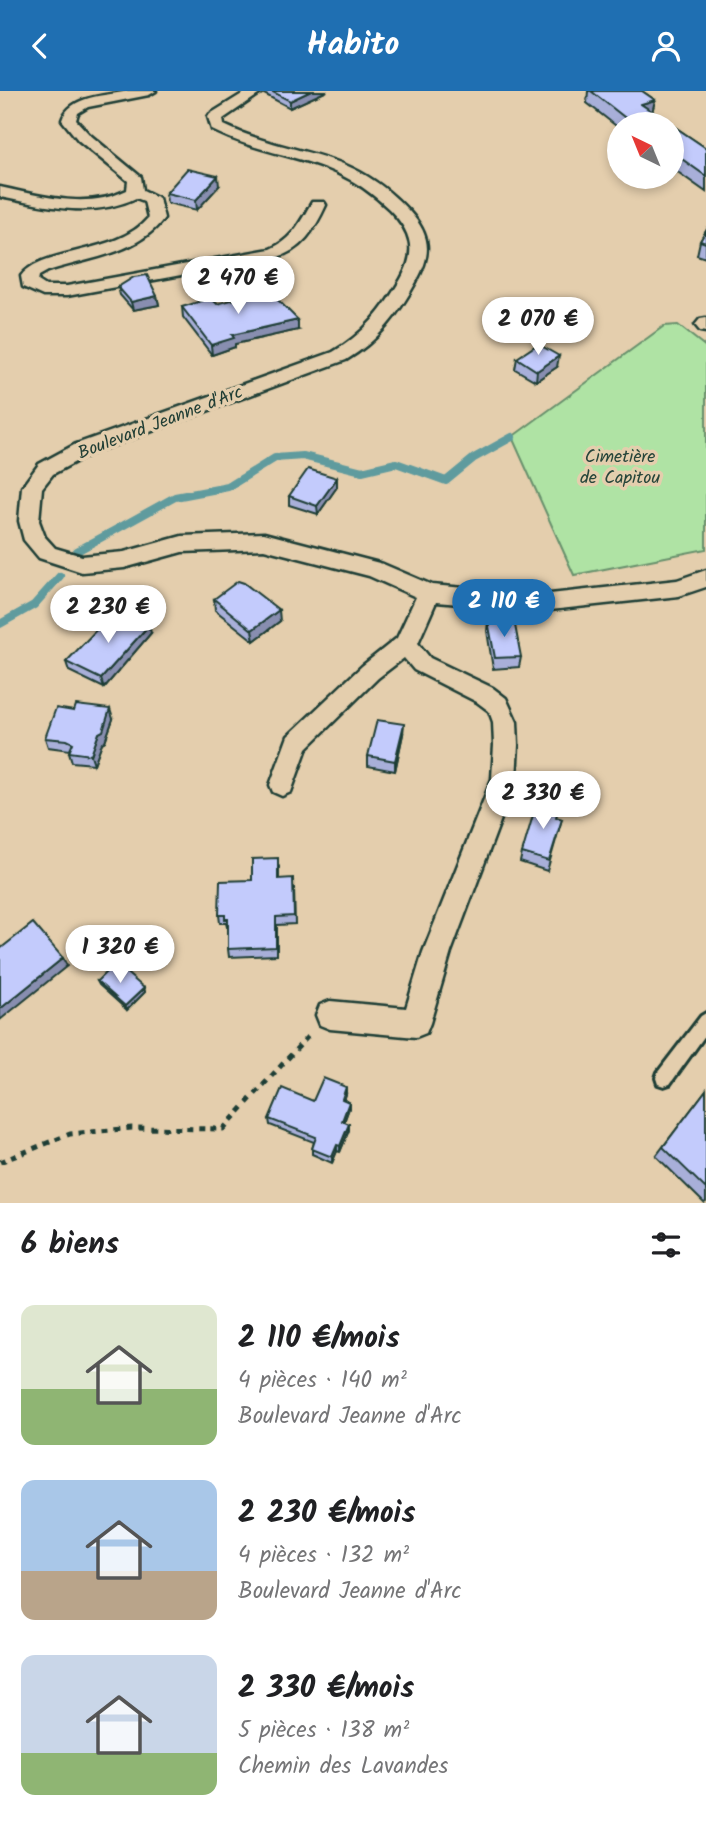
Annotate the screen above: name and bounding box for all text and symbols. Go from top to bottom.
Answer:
text: Habito [307,20,399,71]
icon: back [21,27,59,65]
icon: person [647,27,685,65]
north arrow [607,112,684,189]
map controls [607,112,684,189]
pin: 2 470 € [173,257,303,316]
text: 2 470 € [198,261,278,297]
pin: 2 070 € [473,297,603,357]
text: 2 070 € [498,302,578,338]
street label: Boulevard Jeanne d'Arc [74,379,247,468]
park label: Cimetière de Capitou [580,443,660,493]
pin: 2 110 € [439,580,569,639]
text: 2 110 € [468,584,540,620]
pin: 2 230 € [43,585,173,645]
text: 2 230 € [66,590,150,626]
pin: 2 330 € [478,771,608,831]
text: 2 330 € [502,776,584,812]
pin: 1 320 € [55,925,185,985]
text: 1 320 € [81,930,159,966]
text: 6 biens [21,1221,119,1269]
icon: filters [647,1226,685,1264]
text: 2 110 €/mois [238,1315,400,1363]
icon: home [77,1333,161,1417]
text: 4 pièces · 140 m² [238,1363,407,1399]
text: Boulevard Jeanne d'Arc [238,1399,462,1435]
text: 2 230 €/mois [238,1490,415,1538]
icon: home [77,1508,161,1592]
text: 4 pièces · 132 m² [238,1538,409,1574]
text: Boulevard Jeanne d'Arc [238,1574,462,1610]
text: 2 330 €/mois [238,1665,414,1713]
icon: home [77,1683,161,1767]
text: 5 pièces · 138 m² [238,1713,409,1749]
text: Chemin des Lavandes [238,1749,448,1785]

